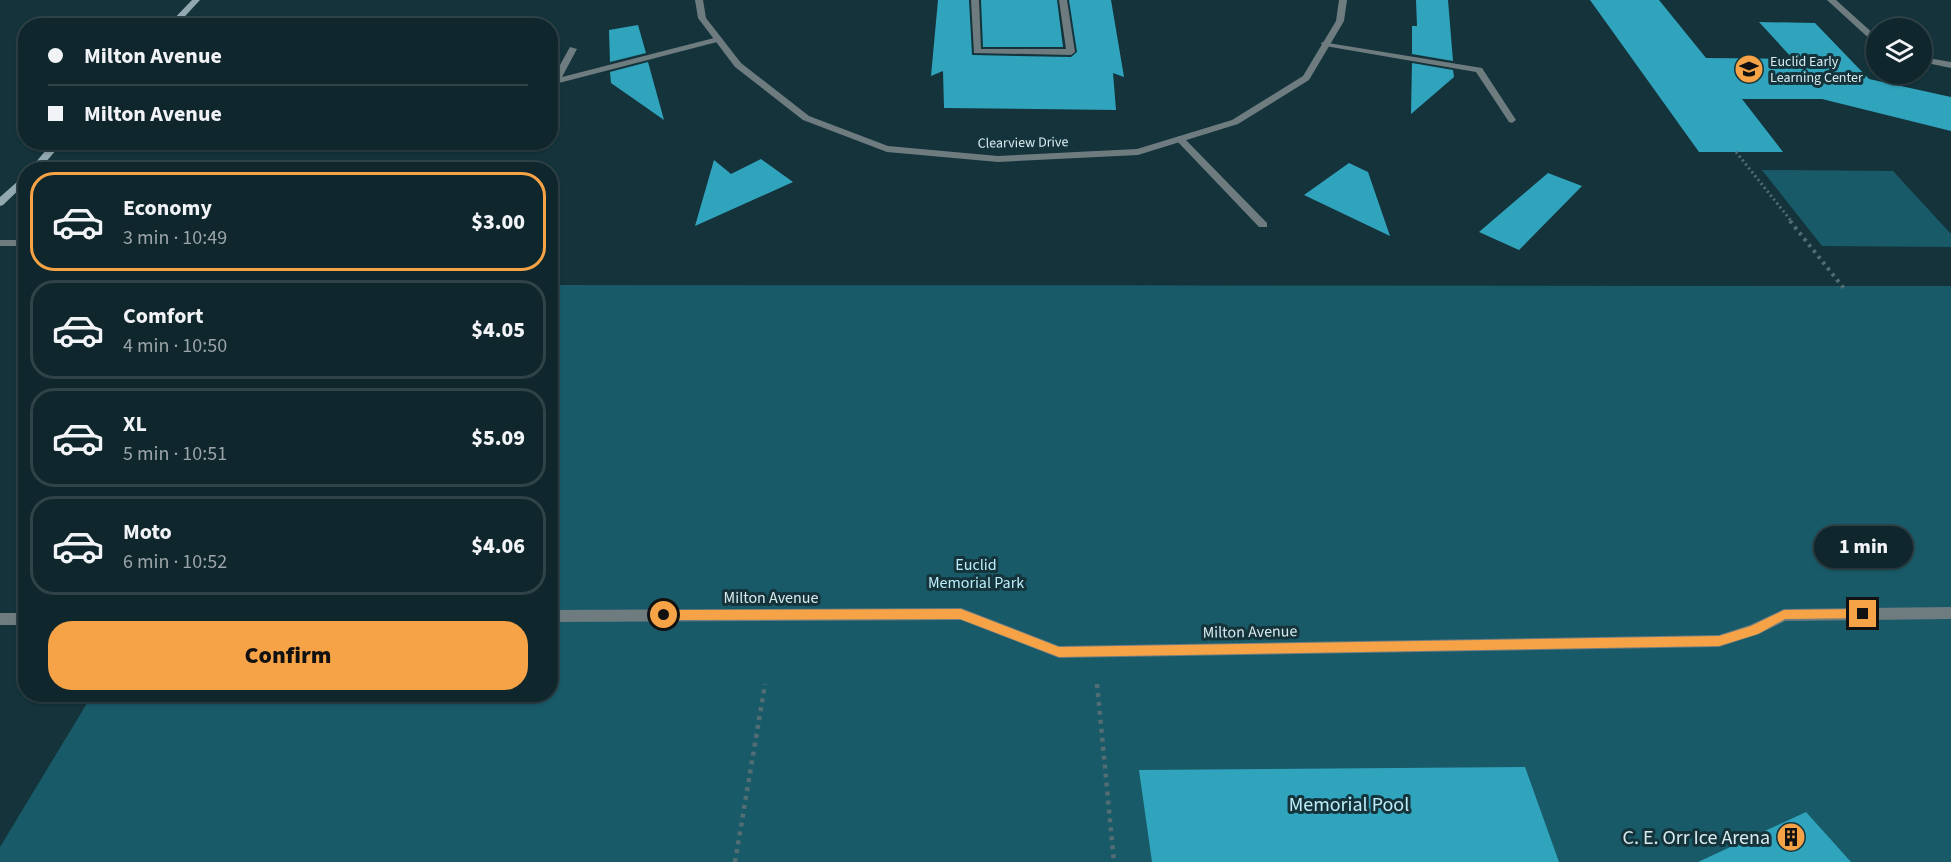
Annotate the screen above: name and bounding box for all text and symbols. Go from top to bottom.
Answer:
map controls [1866,18,1932,84]
button: layers [1866,18,1932,84]
text: Milton Avenue [84,40,222,72]
place label: Euclid Early Learning Center [1770,52,1863,88]
school or university icon: Euclid Early Learning Center [1733,53,1765,85]
text: Milton Avenue [84,98,222,130]
street label: Clearview Drive [977,132,1069,154]
text: Economy [123,192,212,224]
icon: car [51,195,105,249]
text: $3.00 [471,206,525,238]
text: 3 min · 10:49 [123,224,227,252]
text: Comfort [123,300,204,332]
icon: car [51,303,105,357]
text: $4.05 [471,314,525,346]
text: 4 min · 10:50 [123,332,227,360]
text: XL [123,408,147,440]
icon: car [51,411,105,465]
text: $5.09 [471,422,525,454]
text: 5 min · 10:51 [123,440,227,468]
text: Moto [123,516,172,548]
icon: car [51,519,105,573]
callout: 1 min [1814,527,1912,569]
text: $4.06 [471,530,525,562]
text: 1 min [1839,533,1888,561]
text: 6 min · 10:52 [123,548,227,576]
park label: Euclid Memorial Park [928,554,1024,594]
street label: Milton Avenue [724,587,818,609]
route end [1849,600,1876,627]
route start [650,601,677,628]
street label: Milton Avenue [1202,620,1298,644]
button: Confirm [48,621,528,690]
park label: Memorial Pool [1289,791,1409,819]
building icon: C. E. Orr Ice Arena [1775,821,1807,853]
place label: C. E. Orr Ice Arena [1623,824,1770,852]

